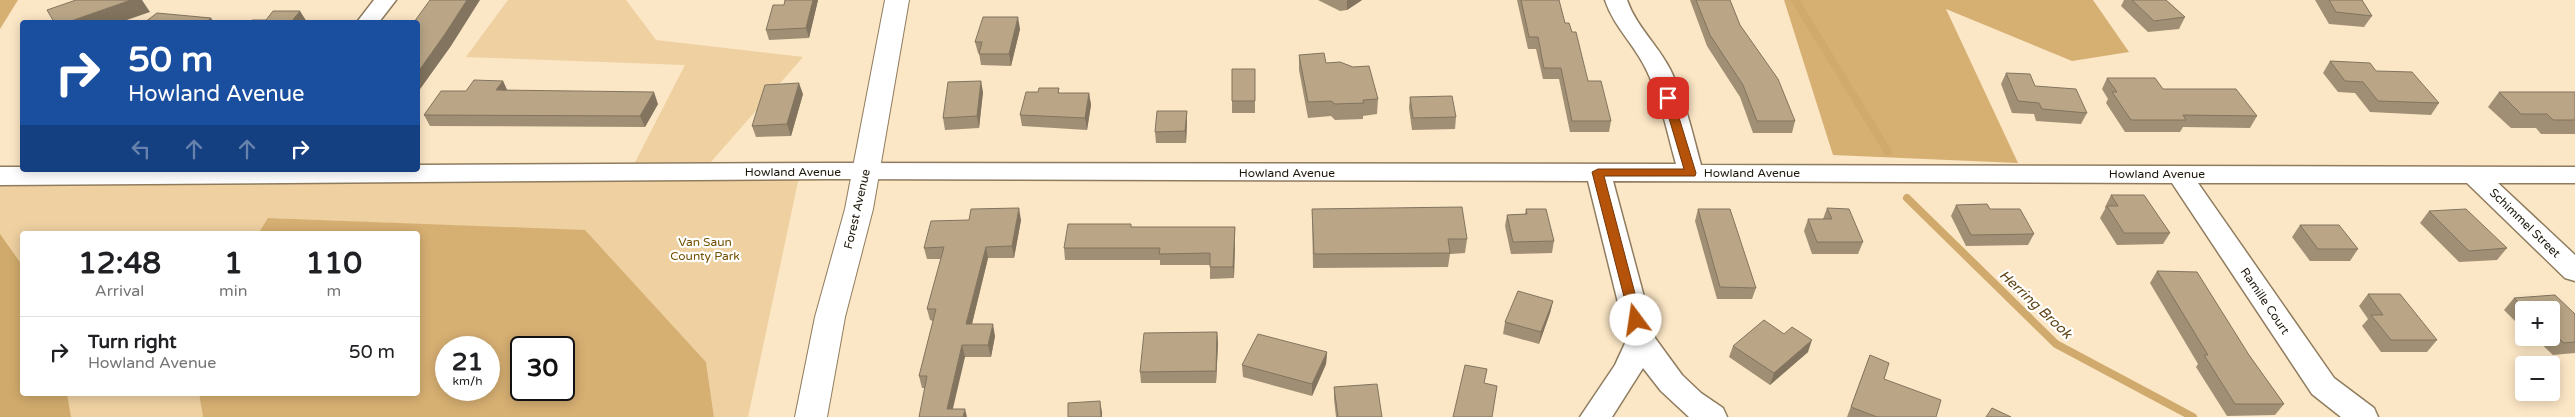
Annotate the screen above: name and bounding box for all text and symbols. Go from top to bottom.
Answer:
text: 50 m [128,39,213,81]
icon: right [45,40,110,105]
pin [1647,77,1689,119]
text: Howland Avenue [128,81,305,107]
icon: arrive [1654,84,1682,112]
icon: left [127,135,155,163]
icon: ahead [180,135,208,163]
icon: ahead [233,135,261,163]
icon: right [286,135,314,163]
street label: Howland Avenue [745,165,841,179]
street label: Howland Avenue [1239,166,1335,180]
street label: Howland Avenue [1704,166,1800,180]
street label: Forest Avenue [841,167,873,250]
street label: Howland Avenue [2109,167,2205,181]
street label: Schimmel Street [2487,186,2564,261]
park label: Van Saun County Park [670,235,740,263]
text: 12:48 [78,245,161,282]
text: 1 [224,245,243,282]
text: 110 [306,245,362,282]
street label: Ramille Court [2238,265,2293,337]
water label: Herring Brook [1996,266,2076,343]
text: Arrival [95,281,144,301]
text: min [219,281,248,301]
text: m [326,281,341,301]
position arrow [1609,293,1661,345]
map controls [2515,301,2560,401]
button: + [2515,301,2560,346]
text: Turn right [88,331,176,353]
speed limit sign: 30 [510,336,575,401]
icon: right [45,338,73,366]
text: 50 m [349,341,395,363]
text: 21 [452,347,483,377]
text: Howland Avenue [88,353,216,373]
button: − [2515,356,2560,401]
text: km/h [452,374,483,388]

